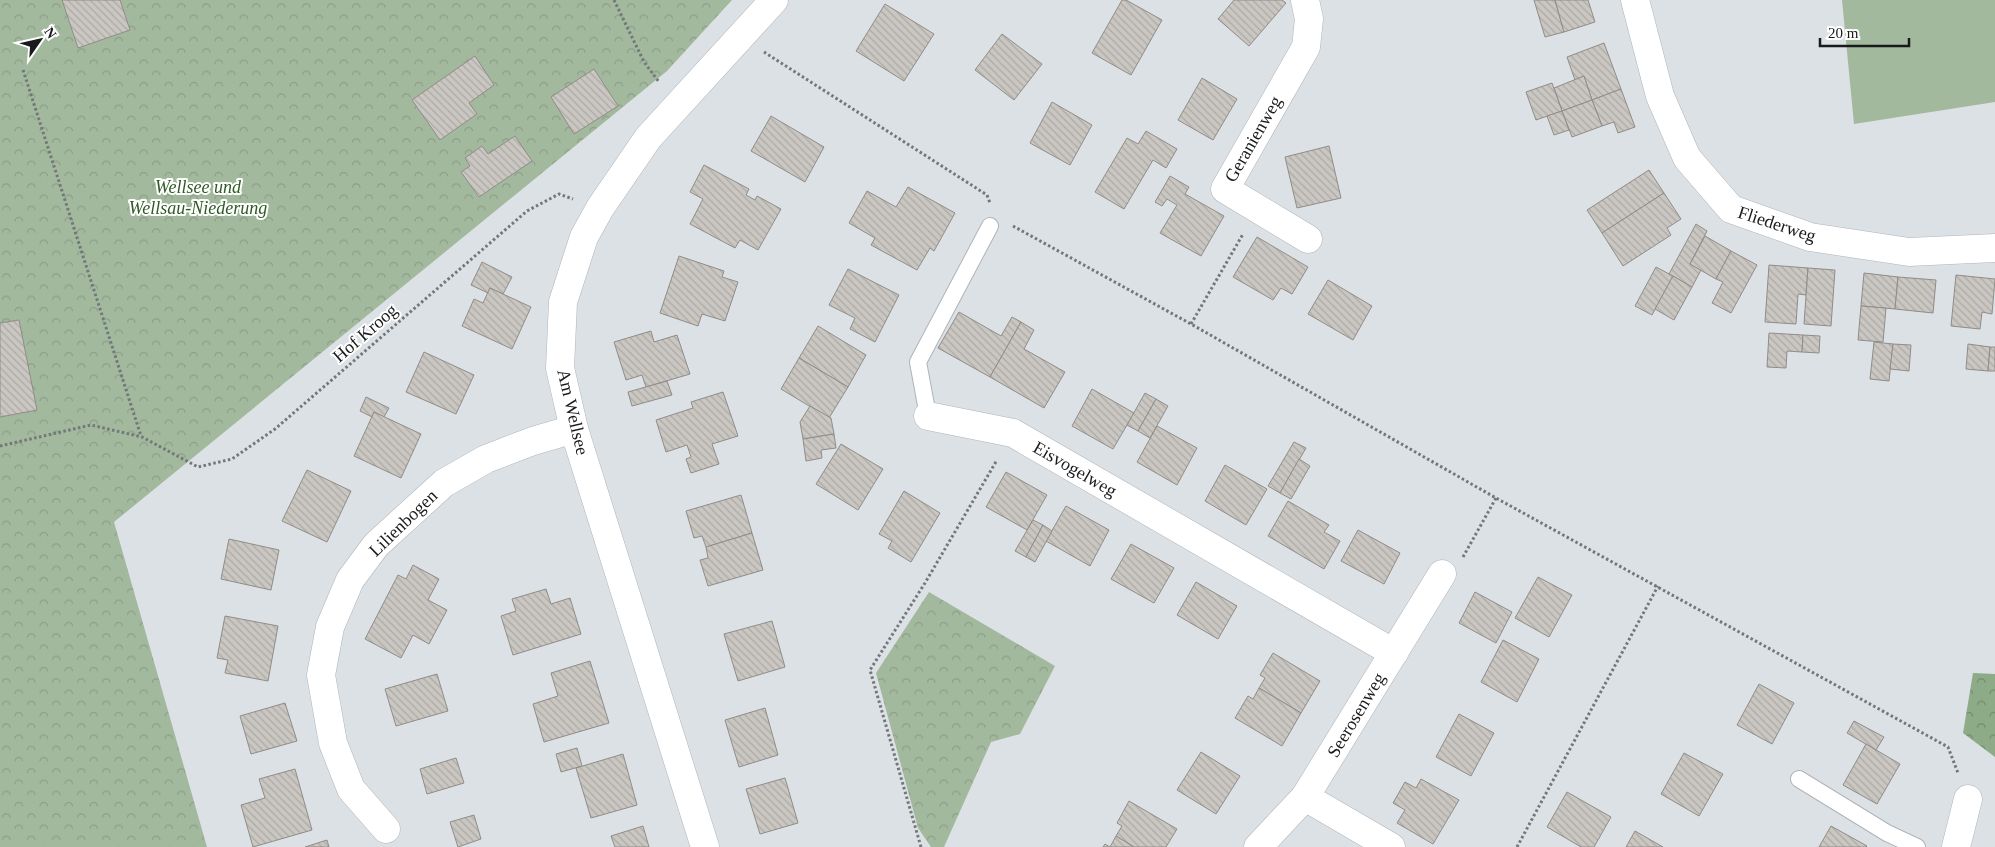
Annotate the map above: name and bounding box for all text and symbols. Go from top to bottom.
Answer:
north arrow [15,15,65,65]
scale bar [1820,15,1909,47]
text: N [41,25,59,41]
text: 20 m [1828,25,1859,41]
street label: Geranienweg [1220,92,1286,186]
park label: Wellsee und Wellsau-Niederung [129,177,267,218]
street label: Fliederweg [1735,202,1819,246]
street label: Hof Kroog [329,300,401,366]
street label: Am Wellsee [553,367,593,457]
street label: Eisvogelweg [1030,437,1120,501]
street label: Lilienbogen [365,486,441,560]
street label: Seerosenweg [1323,669,1389,761]

